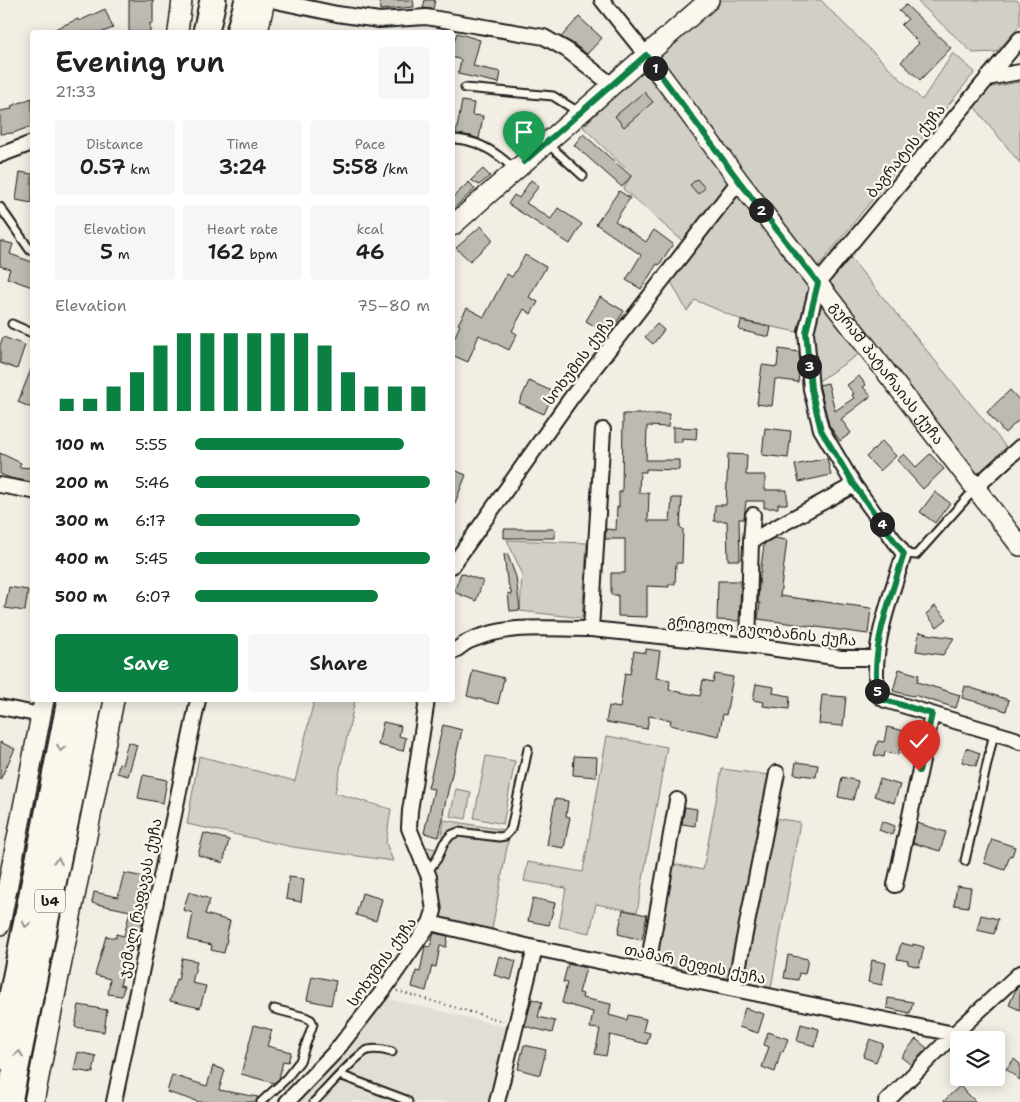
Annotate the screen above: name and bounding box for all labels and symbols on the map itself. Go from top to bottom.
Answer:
pin: 1 [642,56,668,80]
street label: ბაგრატის ქუჩა [862,100,950,202]
pin [503,111,545,162]
pin: 2 [748,198,774,222]
street label: გურამ პატარაიას ქუჩა [825,297,948,449]
street label: სოხუმის ქუჩა [539,313,619,409]
pin: 3 [796,354,822,378]
pin: 4 [870,512,894,536]
street label: გრიგოლ გულბანის ქუჩა [667,611,857,651]
pin: 5 [864,678,890,704]
pin [898,720,940,771]
one-way arrow [56,743,66,752]
street label: ჯემალ რაფავას ქუჩა [113,816,167,980]
one-way arrow [52,856,62,865]
road number: ს4 [35,889,65,912]
street label: სოხუმის ქუჩა [343,913,421,1011]
one-way arrow [21,920,32,929]
street label: თამარ მეფის ქუჩა [622,939,768,989]
one-way arrow [13,1050,23,1059]

